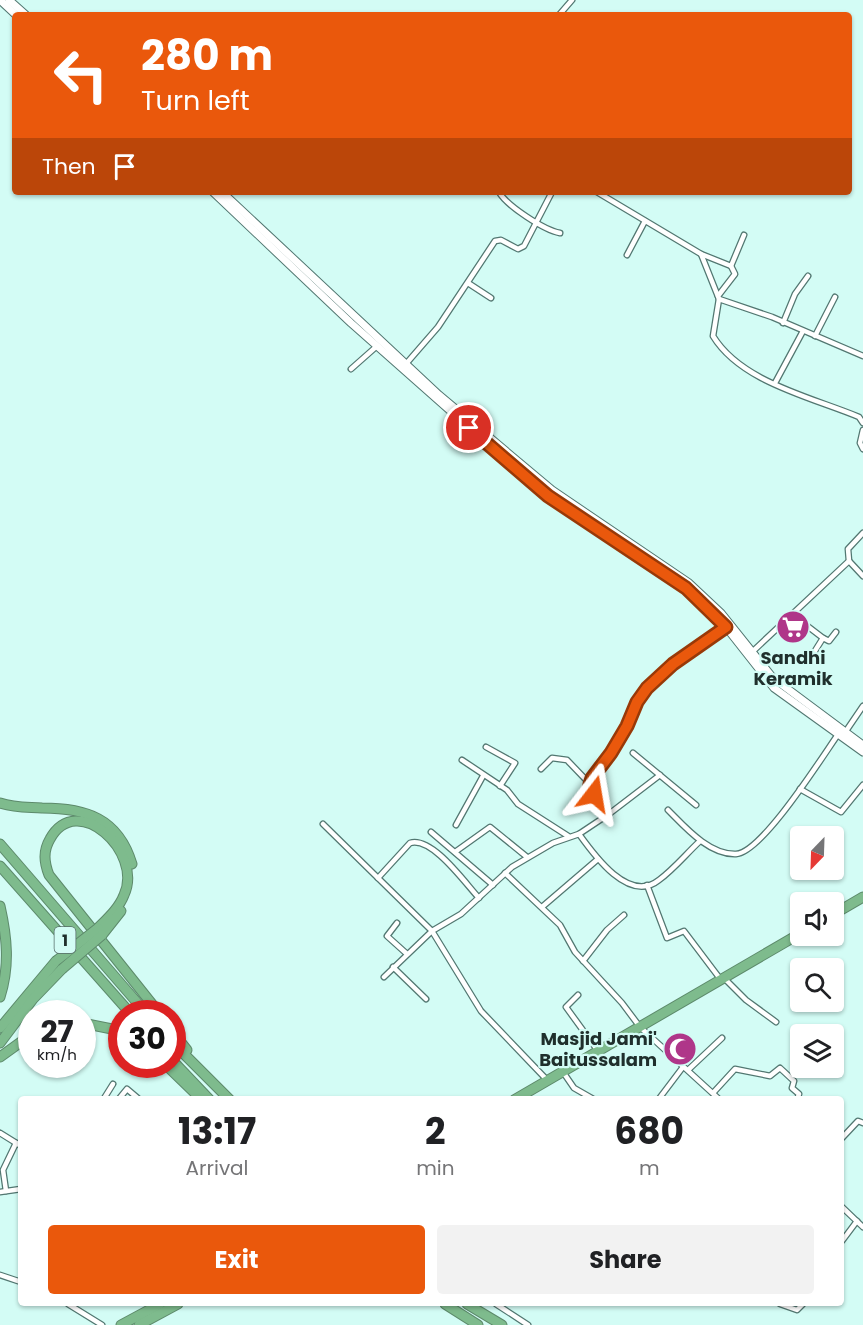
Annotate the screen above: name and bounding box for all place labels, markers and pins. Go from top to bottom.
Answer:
pin [443,402,494,453]
supermarket icon: Sandhi Keramik [775,609,811,645]
place label: Sandhi Keramik [753,645,833,691]
place label: Masjid Jami' Baitussalam [539,1026,657,1072]
mosque icon: Masjid Jami' Baitussalam [662,1031,698,1067]

